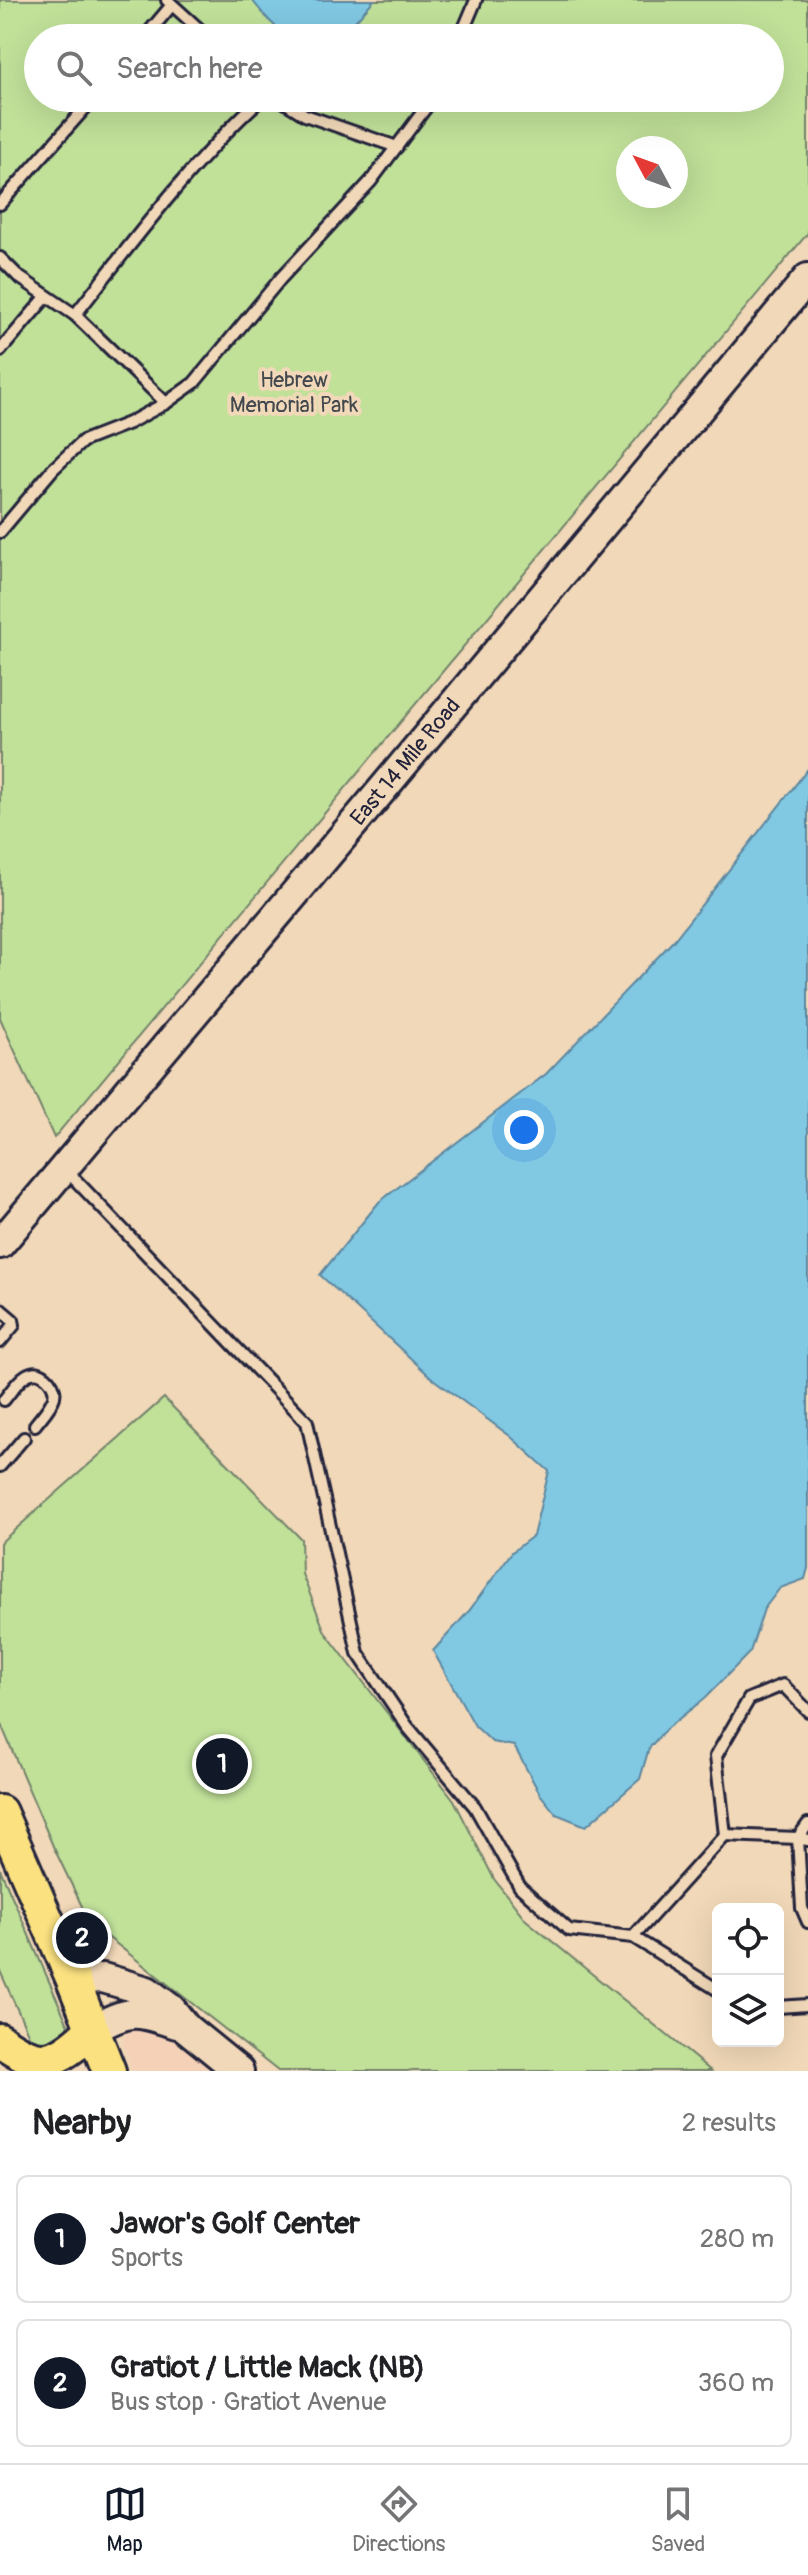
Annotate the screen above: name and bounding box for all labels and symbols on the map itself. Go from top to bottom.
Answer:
north arrow [616,136,688,208]
park label: Hebrew Memorial Park [230,366,358,419]
street label: East 14 Mile Road [344,692,467,831]
your location [504,1110,544,1150]
pin: 1 [196,1734,248,1794]
pin: 2 [56,1908,108,1968]

